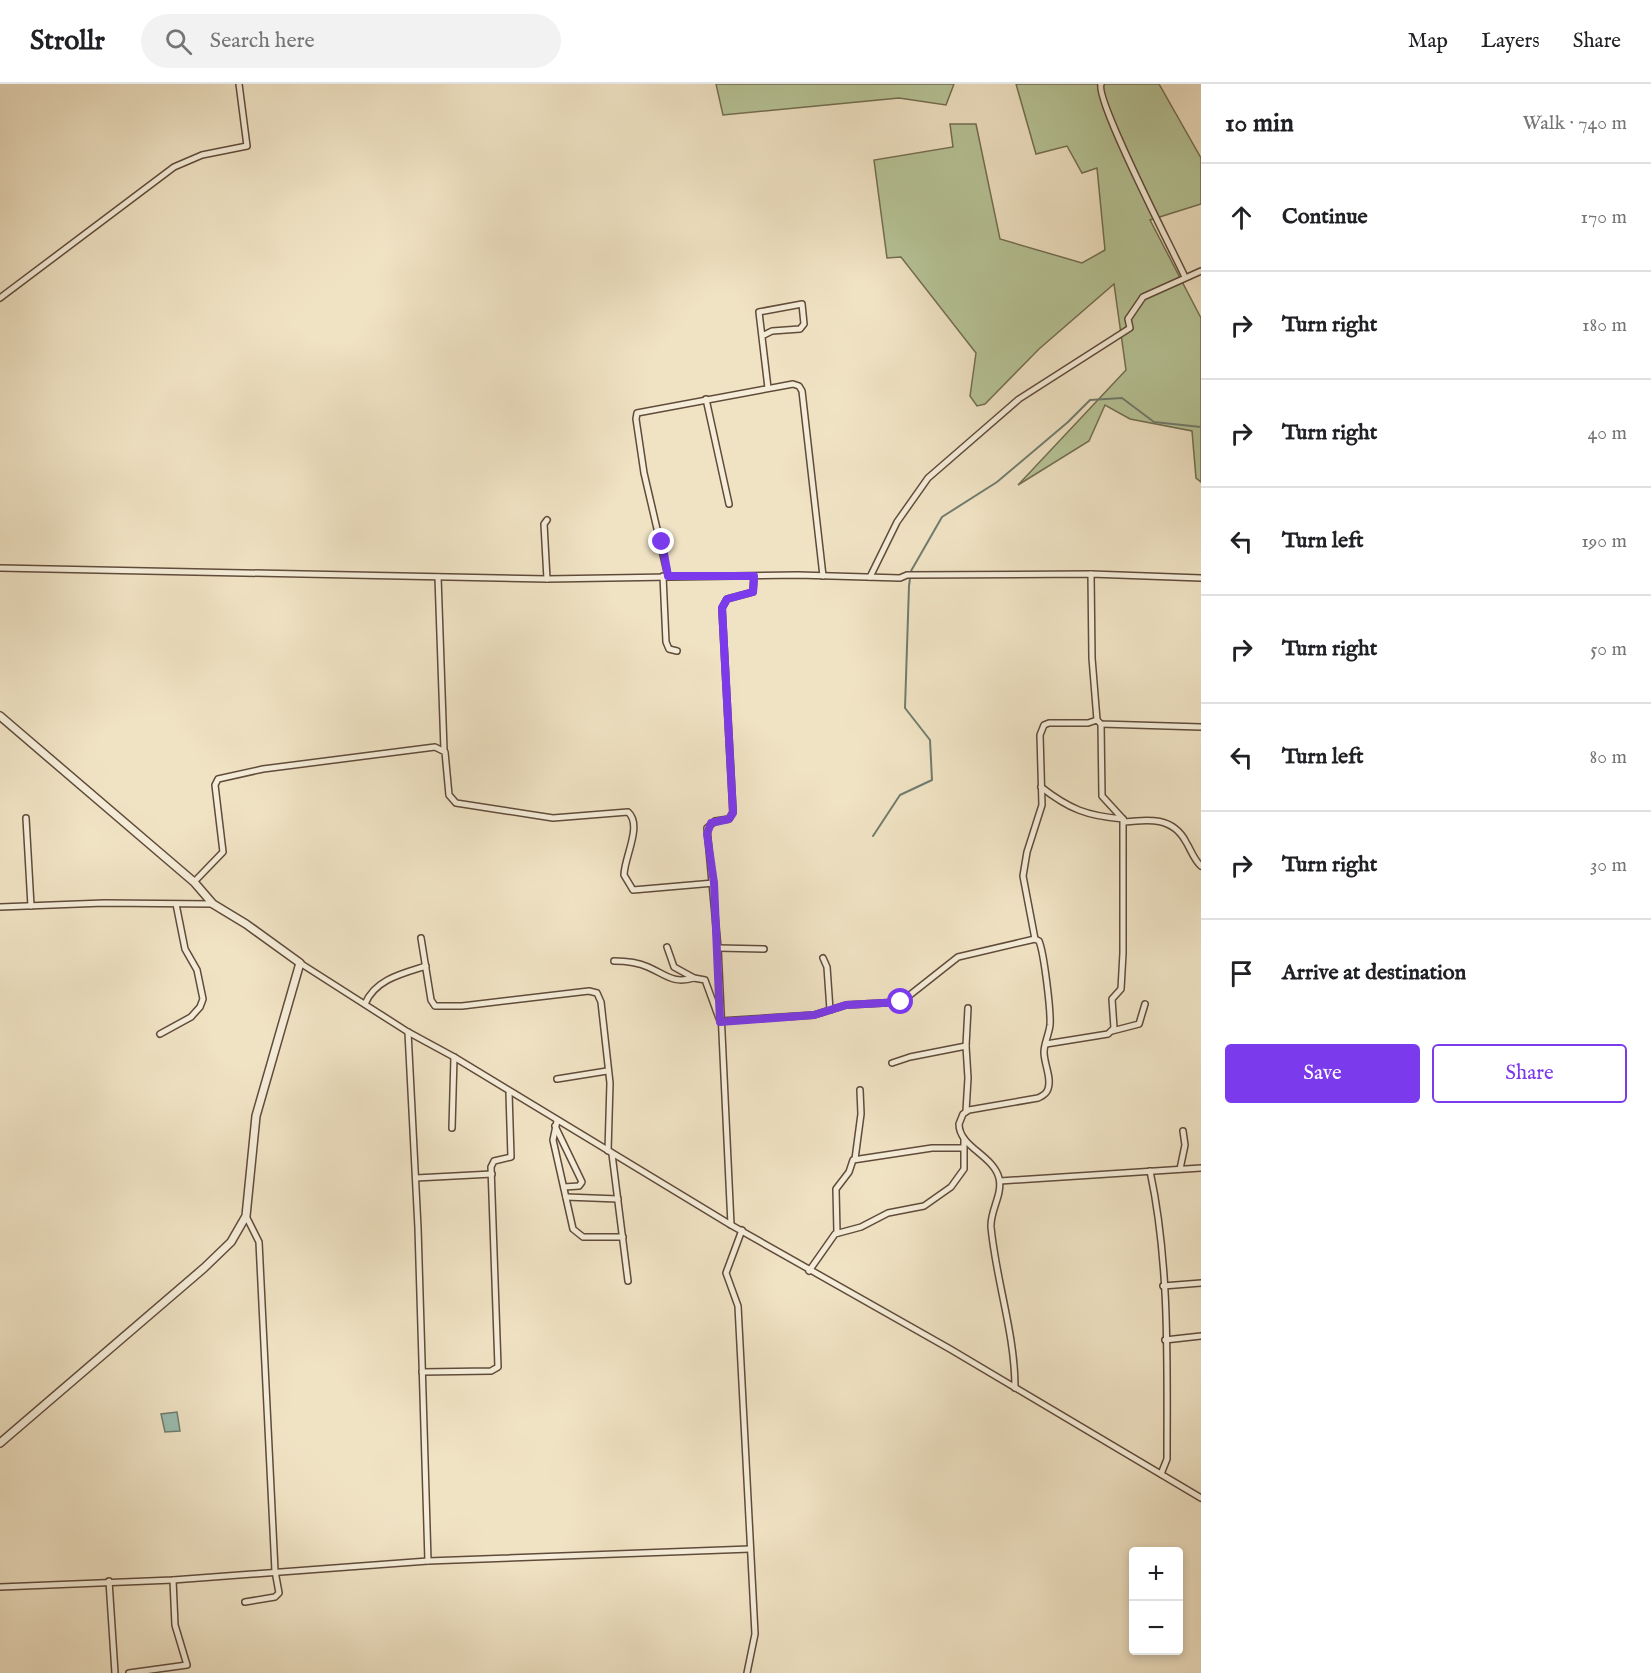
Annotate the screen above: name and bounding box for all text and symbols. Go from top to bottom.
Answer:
search box [141,14,561,68]
text: Strollr [30,24,105,59]
icon: search [162,25,195,58]
text: Search here [210,27,315,55]
text: Map [1408,28,1448,55]
text: Layers [1481,28,1540,55]
text: Share [1573,28,1621,55]
text: 10 min [1225,107,1294,140]
text: Walk · 740 m [1522,111,1627,136]
icon: ahead [1225,201,1258,234]
text: Continue [1282,203,1368,231]
text: 170 m [1581,205,1627,230]
icon: right [1225,309,1258,342]
text: Turn right [1282,311,1377,339]
text: 180 m [1582,313,1627,338]
icon: right [1225,417,1258,450]
text: Turn right [1282,419,1377,447]
text: 40 m [1588,421,1627,446]
icon: left [1225,525,1258,558]
text: Turn left [1282,527,1364,555]
route end [648,528,674,554]
text: 190 m [1581,529,1627,554]
icon: right [1225,633,1258,666]
text: Turn right [1282,635,1377,663]
text: 50 m [1590,637,1627,662]
icon: left [1225,741,1258,774]
text: Turn left [1282,743,1364,771]
text: 80 m [1590,745,1627,770]
icon: right [1225,849,1258,882]
text: Turn right [1282,851,1377,879]
text: 30 m [1590,853,1627,878]
icon: arrive [1225,957,1258,990]
text: Arrive at destination [1282,959,1466,987]
route start [887,988,913,1014]
button: Save [1225,1044,1420,1103]
button: Share [1432,1044,1627,1103]
map controls [1129,1547,1183,1655]
button: + [1129,1547,1183,1601]
button: − [1129,1601,1183,1655]

